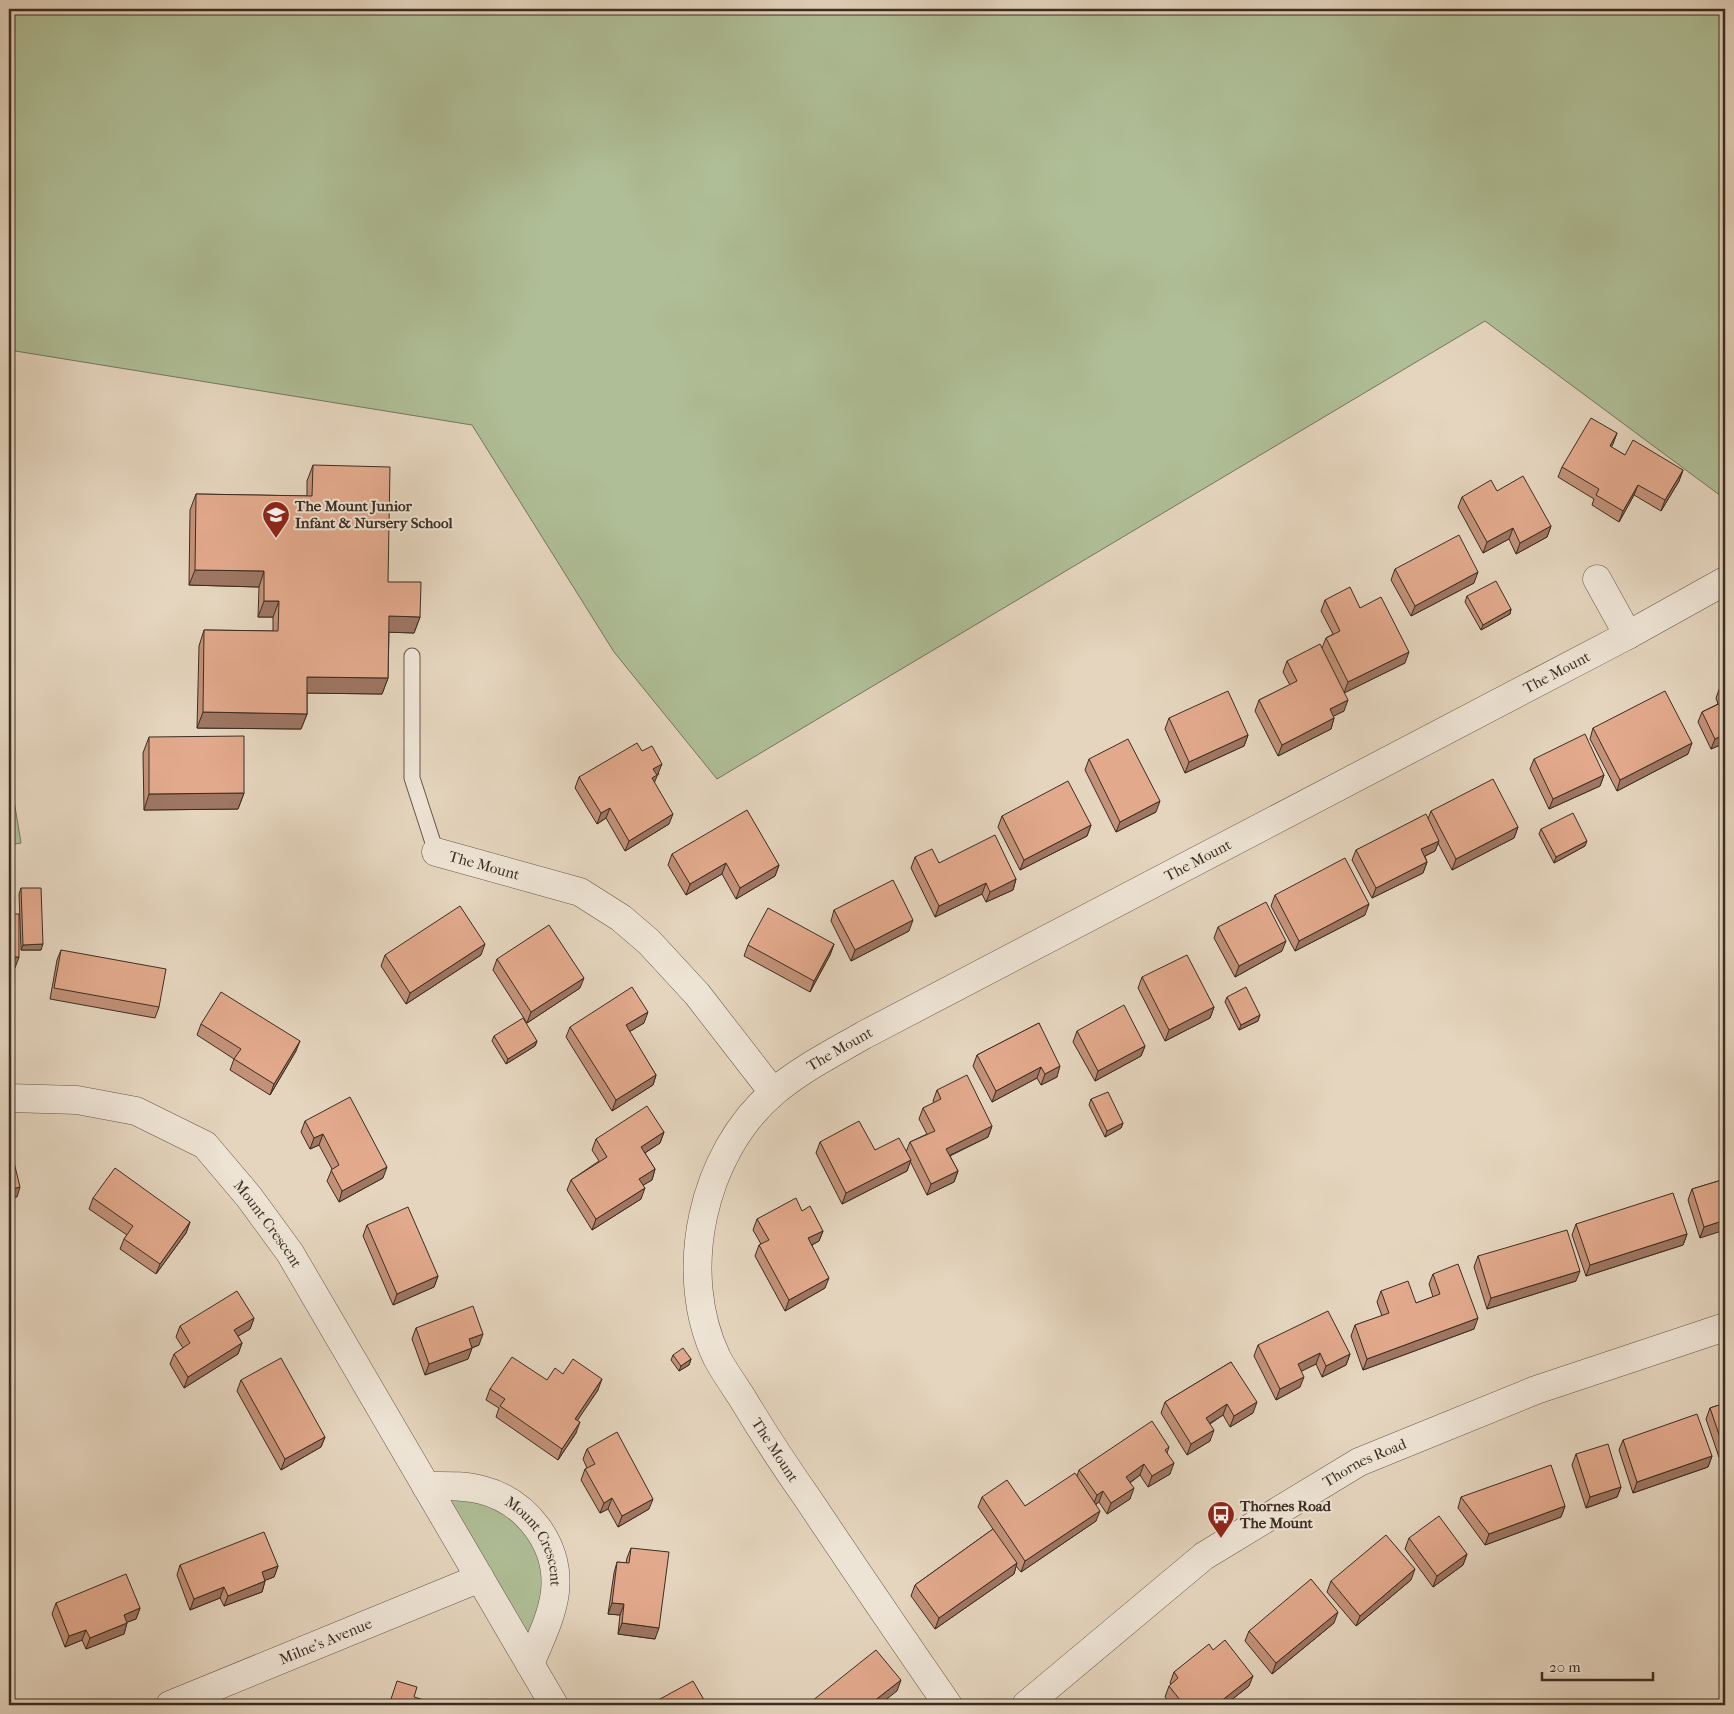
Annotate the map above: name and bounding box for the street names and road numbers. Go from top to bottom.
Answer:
street label: The Mount [1520,647,1594,697]
street label: The Mount [1161,835,1235,885]
street label: The Mount [447,847,522,884]
street label: The Mount [803,1023,876,1075]
street label: Mount Crescent [230,1177,306,1271]
street label: The Mount [748,1415,803,1486]
street label: Thornes Road [1319,1434,1410,1491]
street label: Mount Crescent [502,1492,565,1587]
street label: Milne's Avenue [276,1614,375,1668]

